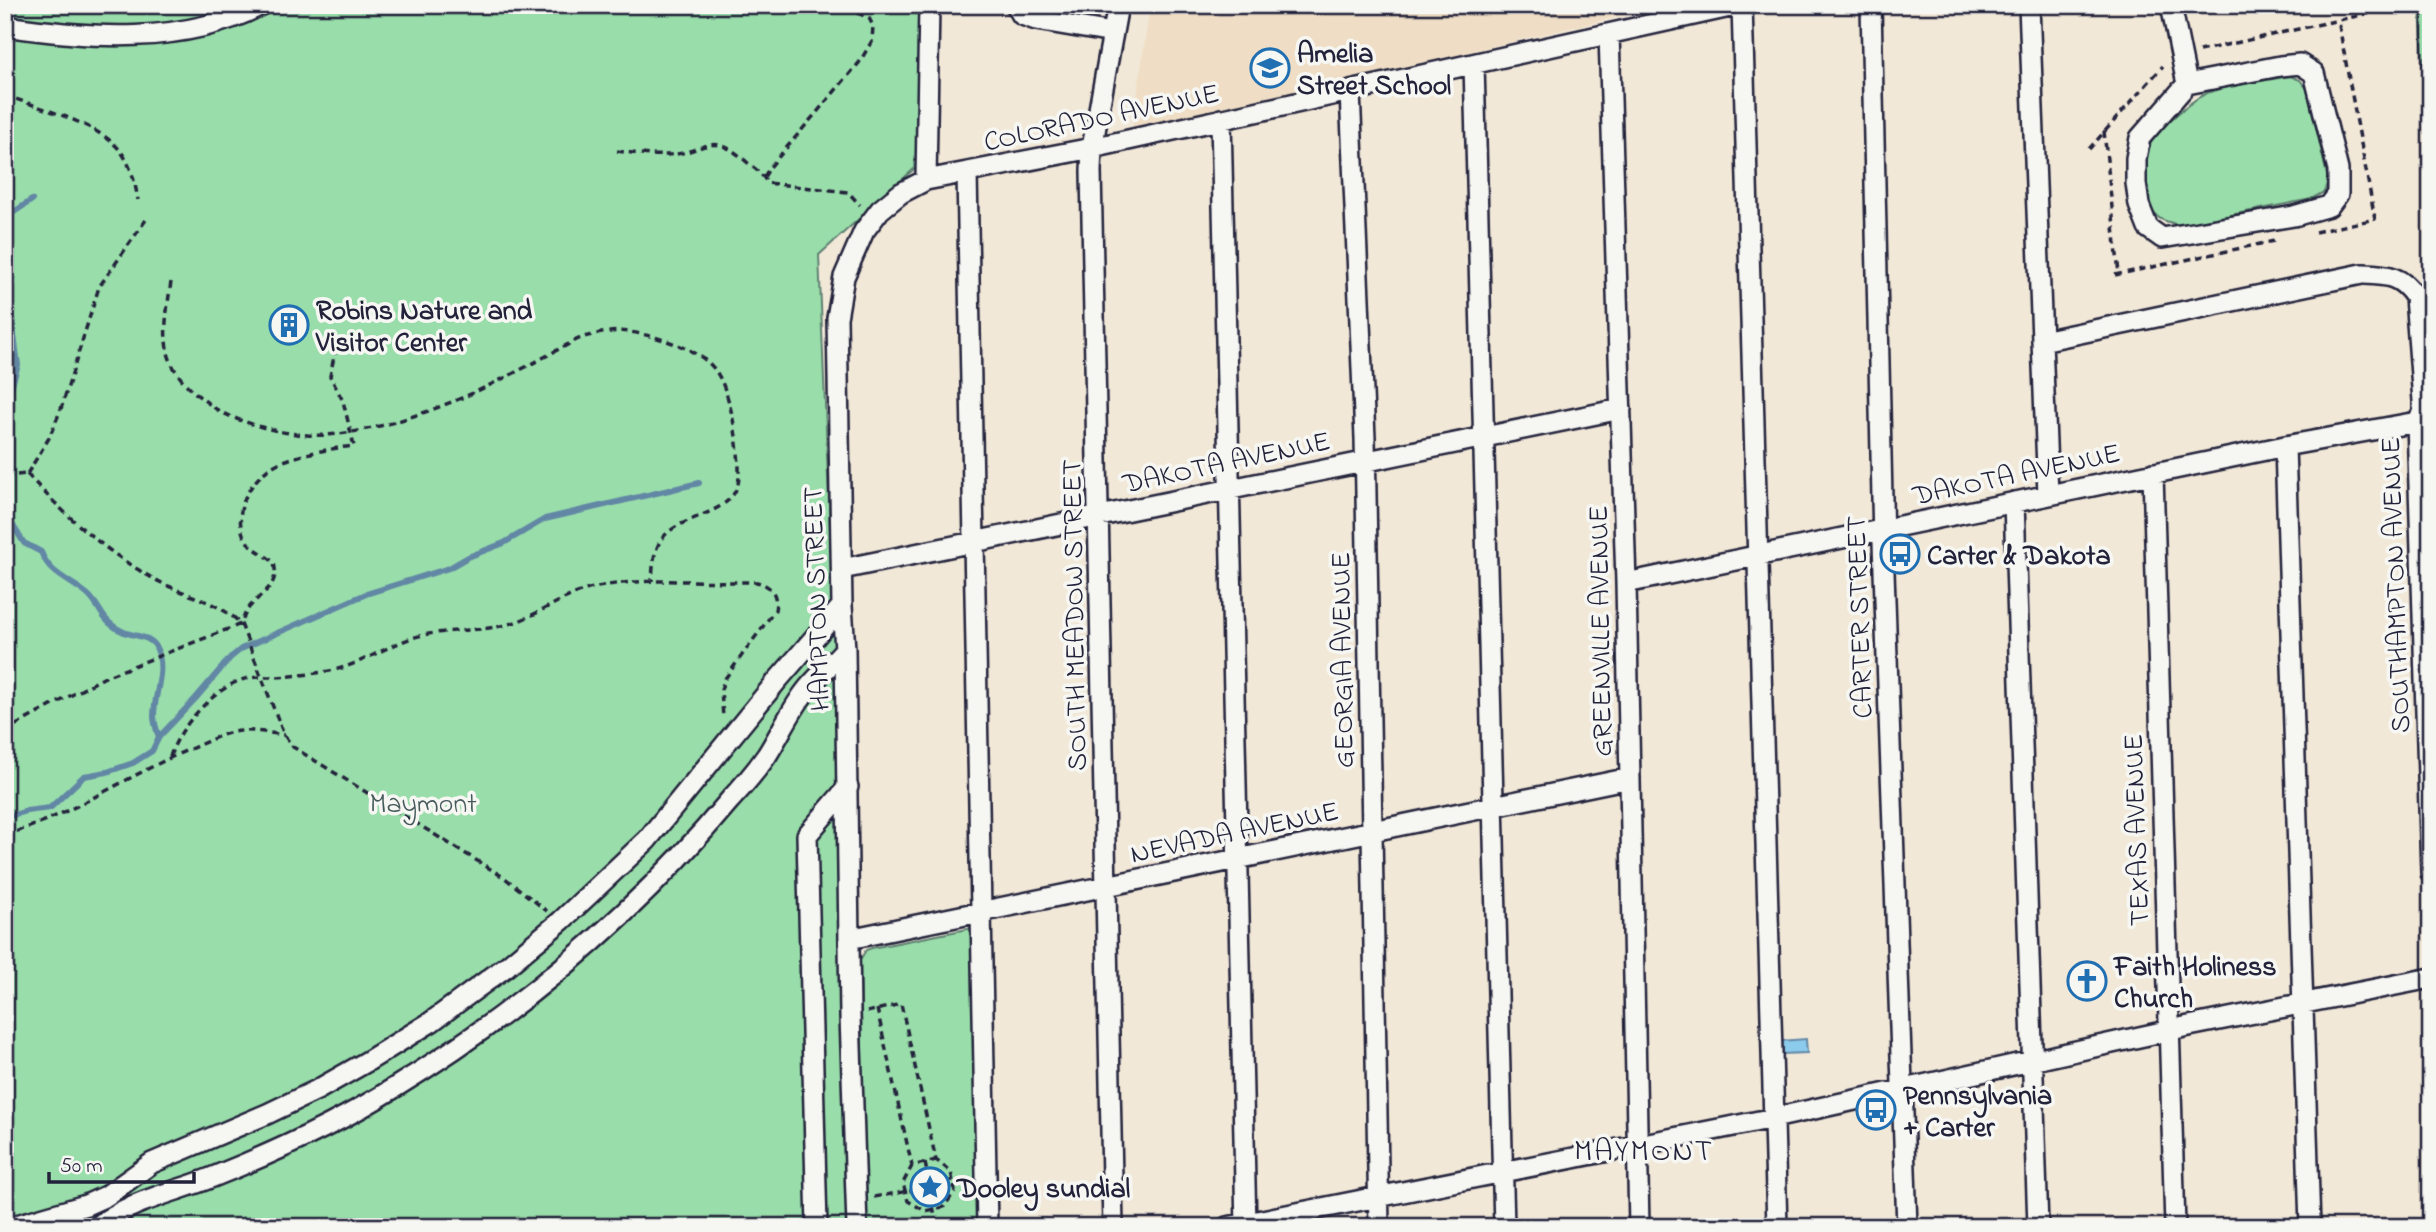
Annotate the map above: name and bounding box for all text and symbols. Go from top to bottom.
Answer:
place label: Amelia Street School [1297,35,1452,108]
school or university icon: Amelia Street School [1249,47,1291,89]
street label: COLORADO AVENUE [980,74,1223,164]
place label: Robins Nature and Visitor Center [315,292,533,365]
building icon: Robins Nature and Visitor Center [268,304,310,346]
street label: DAKOTA AVENUE [1118,422,1334,507]
street label: DAKOTA AVENUE [1908,434,2124,519]
street label: SOUTHAMPTON AVENUE [2372,436,2423,734]
street label: SOUTH MEADOW STREET [1053,459,1100,771]
street label: HAMPTON STREET [794,486,843,712]
street label: GREENVILLE AVENUE [1580,505,1625,757]
street label: CARTER STREET [1837,515,1886,719]
bus stop icon: Carter & Dakota [1879,533,1921,575]
place label: Carter & Dakota [1927,537,2111,578]
street label: GEORGIA AVENUE [1322,551,1367,768]
street label: TEXAS AVENUE [2115,733,2162,927]
park label: Maymont [369,785,477,826]
street label: NEVADA AVENUE [1127,792,1343,877]
place label: Faith Holiness Church [2112,948,2277,1021]
church icon: Faith Holiness Church [2066,960,2108,1002]
place label: Pennsylvania + Carter [1903,1077,2052,1150]
bus stop icon: Pennsylvania + Carter [1855,1089,1897,1131]
district label: MAYMONT [1574,1131,1714,1175]
scale bar [49,1141,194,1185]
text: 50 m [60,1152,103,1182]
place icon: Dooley sundial [909,1166,951,1208]
place label: Dooley sundial [955,1170,1131,1211]

